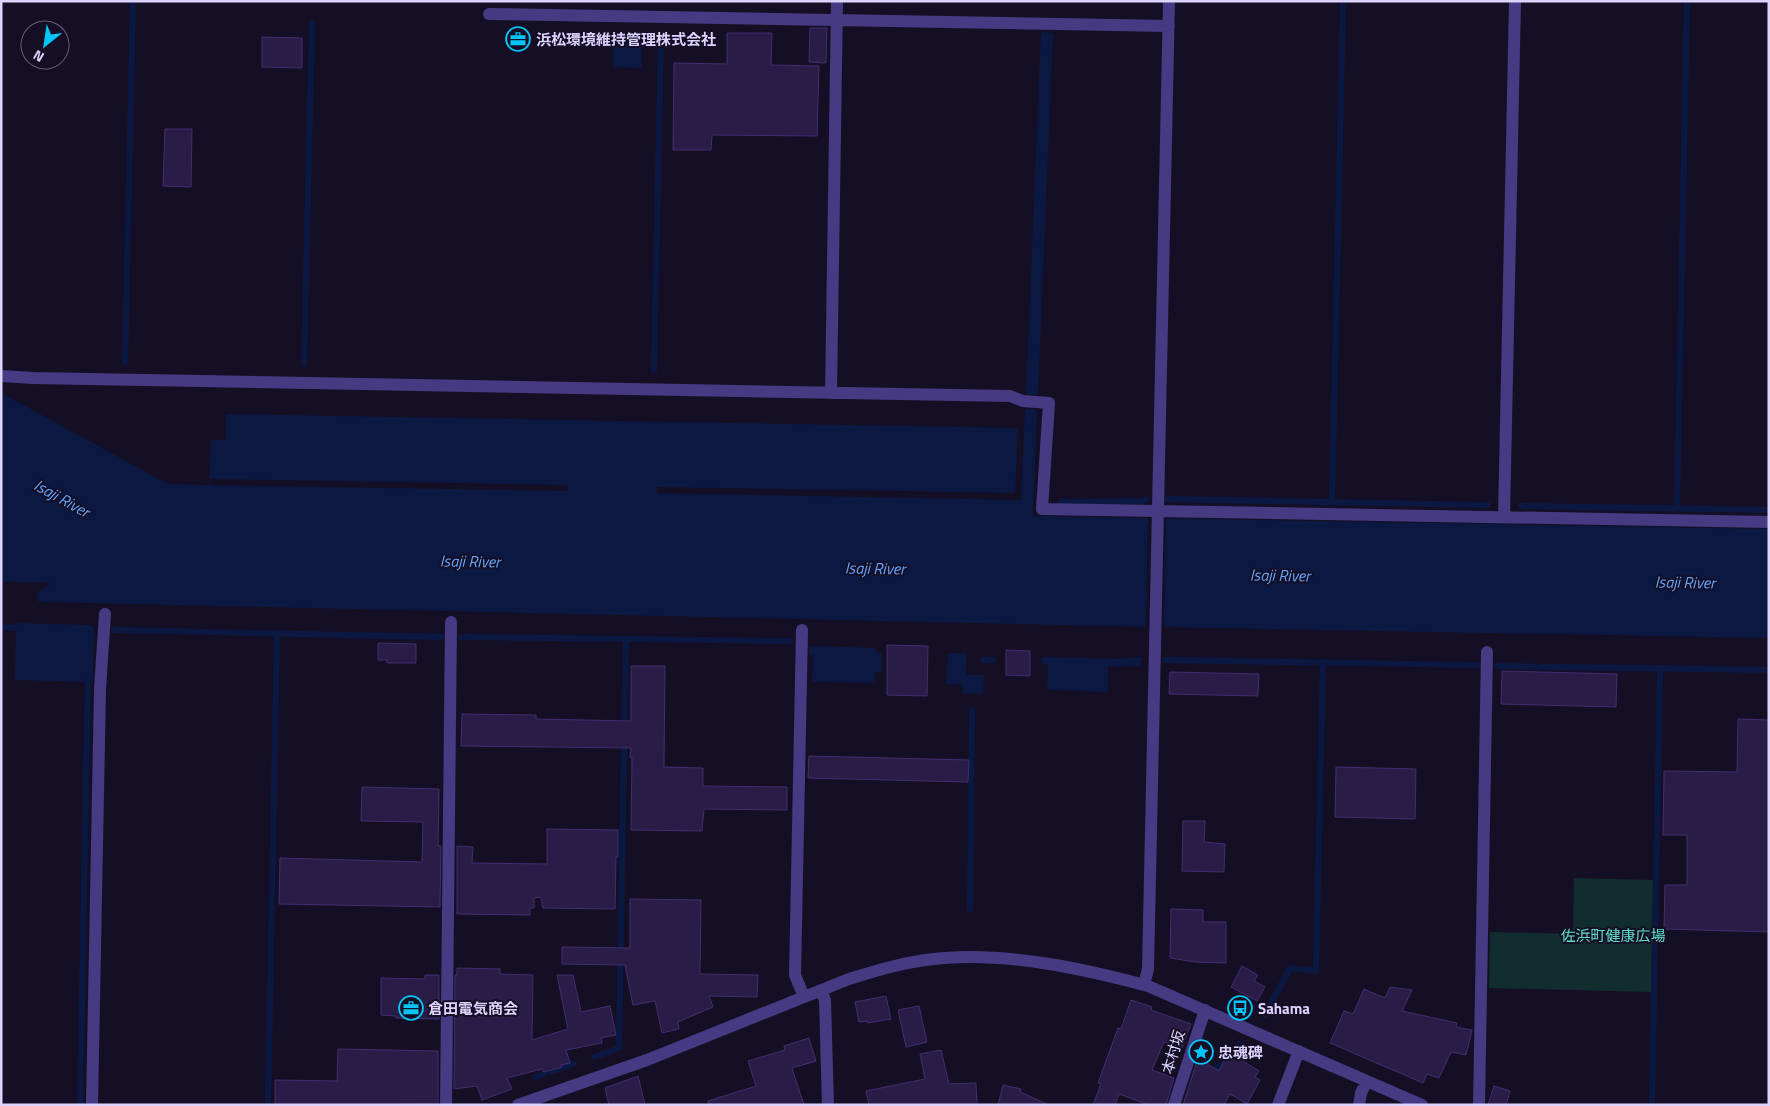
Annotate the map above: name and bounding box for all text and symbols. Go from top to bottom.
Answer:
north arrow [20,20,70,70]
office icon: 浜松環境維持管理株式会社 [505,26,531,52]
place label: 浜松環境維持管理株式会社 [536,28,716,51]
text: N [29,45,48,68]
water label: Isaji River [30,473,96,524]
water label: Isaji River [440,548,502,574]
water label: Isaji River [845,555,907,581]
water label: Isaji River [1250,562,1312,588]
water label: Isaji River [1655,569,1717,595]
park label: 佐浜町健康広場 [1560,924,1666,947]
office icon: 倉田電気商会 [398,995,424,1021]
bus stop icon: Sahama [1227,995,1253,1021]
place label: 倉田電気商会 [428,997,518,1020]
place label: Sahama [1258,997,1310,1020]
street label: 本村坂 [1155,1027,1191,1077]
place icon: 忠魂碑 [1188,1039,1214,1065]
place label: 忠魂碑 [1218,1041,1263,1064]

